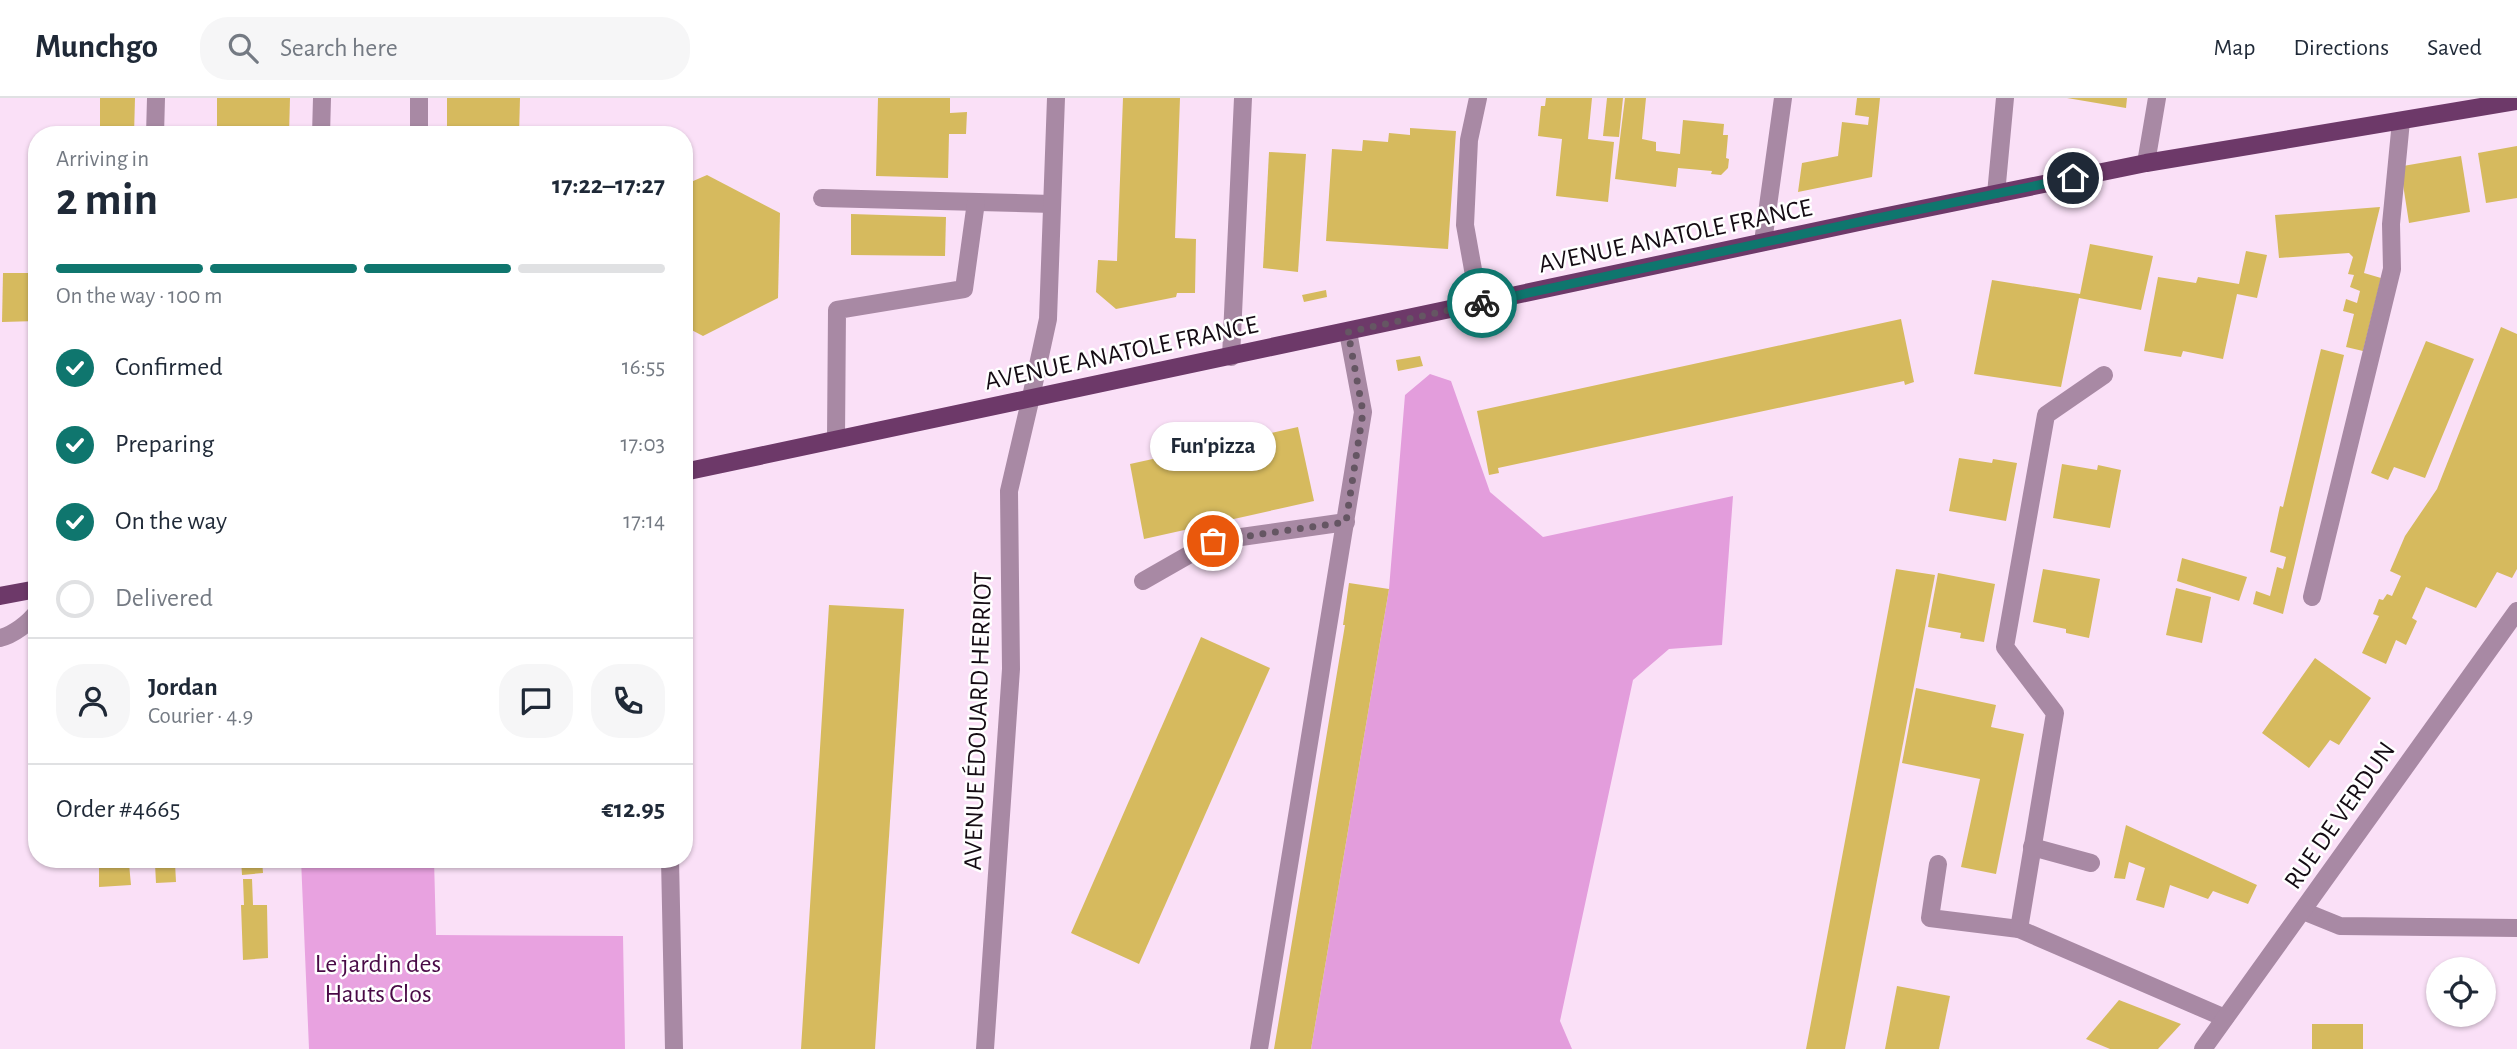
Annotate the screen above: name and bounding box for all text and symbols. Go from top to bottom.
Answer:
search box [200,17,690,80]
icon: search [224,29,262,67]
text: Munchgo [35,31,158,64]
text: Search here [280,35,398,61]
text: Map [2213,36,2255,60]
text: Directions [2293,36,2389,60]
text: Saved [2427,36,2482,60]
text: Arriving in [56,148,149,171]
pin [2043,148,2103,208]
icon: home [2054,159,2092,197]
text: 17:22–17:27 [552,172,665,198]
text: 2 min [56,177,158,223]
street label: AVENUE ANATOLE FRANCE [1536,194,1814,278]
courier [1447,268,1517,338]
icon: bike [1463,284,1501,322]
text: On the way · 100 m [56,285,223,308]
street label: AVENUE ANATOLE FRANCE [982,311,1260,395]
icon: check [56,349,94,387]
text: Confirmed [115,354,223,380]
text: 16:55 [622,356,665,379]
callout: Fun'pizza [1150,422,1276,471]
icon: check [56,426,94,464]
text: Preparing [115,431,214,457]
text: 17:03 [621,433,665,456]
text: Fun'pizza [1170,435,1256,458]
icon: check [56,503,94,541]
text: On the way [115,508,227,534]
text: 17:14 [623,510,665,533]
pin [1183,511,1243,571]
icon: bag [1194,522,1232,560]
street label: AVENUE ÉDOUARD HERRIOT [958,571,996,871]
text: Delivered [115,585,213,611]
button: person [56,664,130,738]
button: chat [499,664,573,738]
button: phone [591,664,665,738]
text: Jordan [148,674,218,700]
text: Courier · 4.9 [148,705,253,728]
street label: RUE DE VERDUN [2280,737,2400,894]
text: Order #4665 [56,796,180,822]
text: €12.95 [602,796,665,822]
park label: Le jardin des Hauts Clos [315,951,441,1007]
map controls [2426,957,2496,1027]
button: locate [2426,957,2496,1027]

